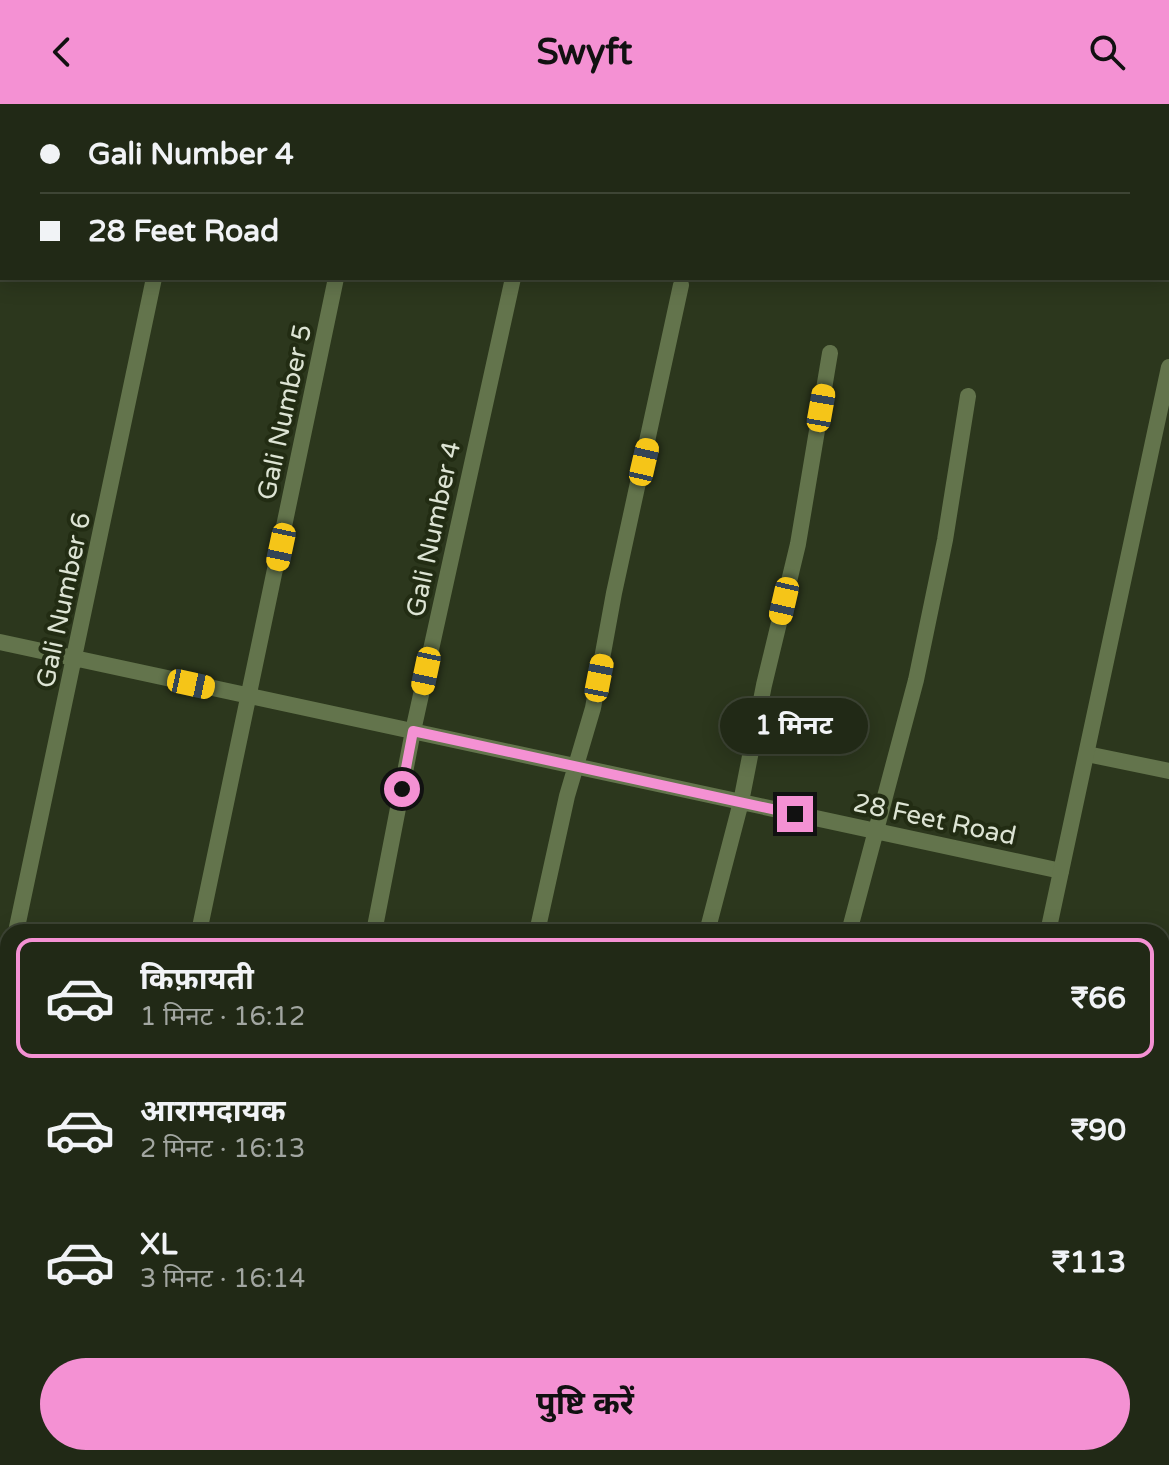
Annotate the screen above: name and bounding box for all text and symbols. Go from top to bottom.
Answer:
icon: back [40,30,84,74]
icon: search [1085,30,1129,74]
text: Swyft [536,31,633,74]
text: Gali Number 4 [88,136,294,173]
text: 28 Feet Road [88,213,279,250]
street label: Gali Number 5 [251,322,318,503]
car [805,382,837,434]
car [627,436,661,488]
street label: Gali Number 4 [400,439,467,620]
street label: Gali Number 6 [30,510,97,691]
car [264,521,298,573]
car [767,575,801,627]
car [409,645,443,697]
car [583,652,615,704]
car [165,667,217,701]
callout: 1 मिनट [721,698,869,754]
text: 1 मिनट [755,710,833,741]
route start [384,771,420,807]
street label: 28 Feet Road [851,787,1019,852]
route end [777,796,813,832]
text: किफ़ायती [140,961,254,998]
icon: car [44,962,116,1034]
text: ₹66 [1071,980,1126,1017]
text: 1 मिनट · 16:12 [140,1001,305,1032]
text: आरामदायक [140,1093,286,1130]
icon: car [44,1094,116,1166]
text: ₹90 [1071,1112,1126,1149]
text: 2 मिनट · 16:13 [140,1133,305,1164]
icon: car [44,1226,116,1298]
text: XL [140,1226,177,1263]
text: ₹113 [1052,1244,1126,1281]
text: 3 मिनट · 16:14 [140,1263,305,1294]
button: पुष्टि करें [40,1358,1130,1450]

